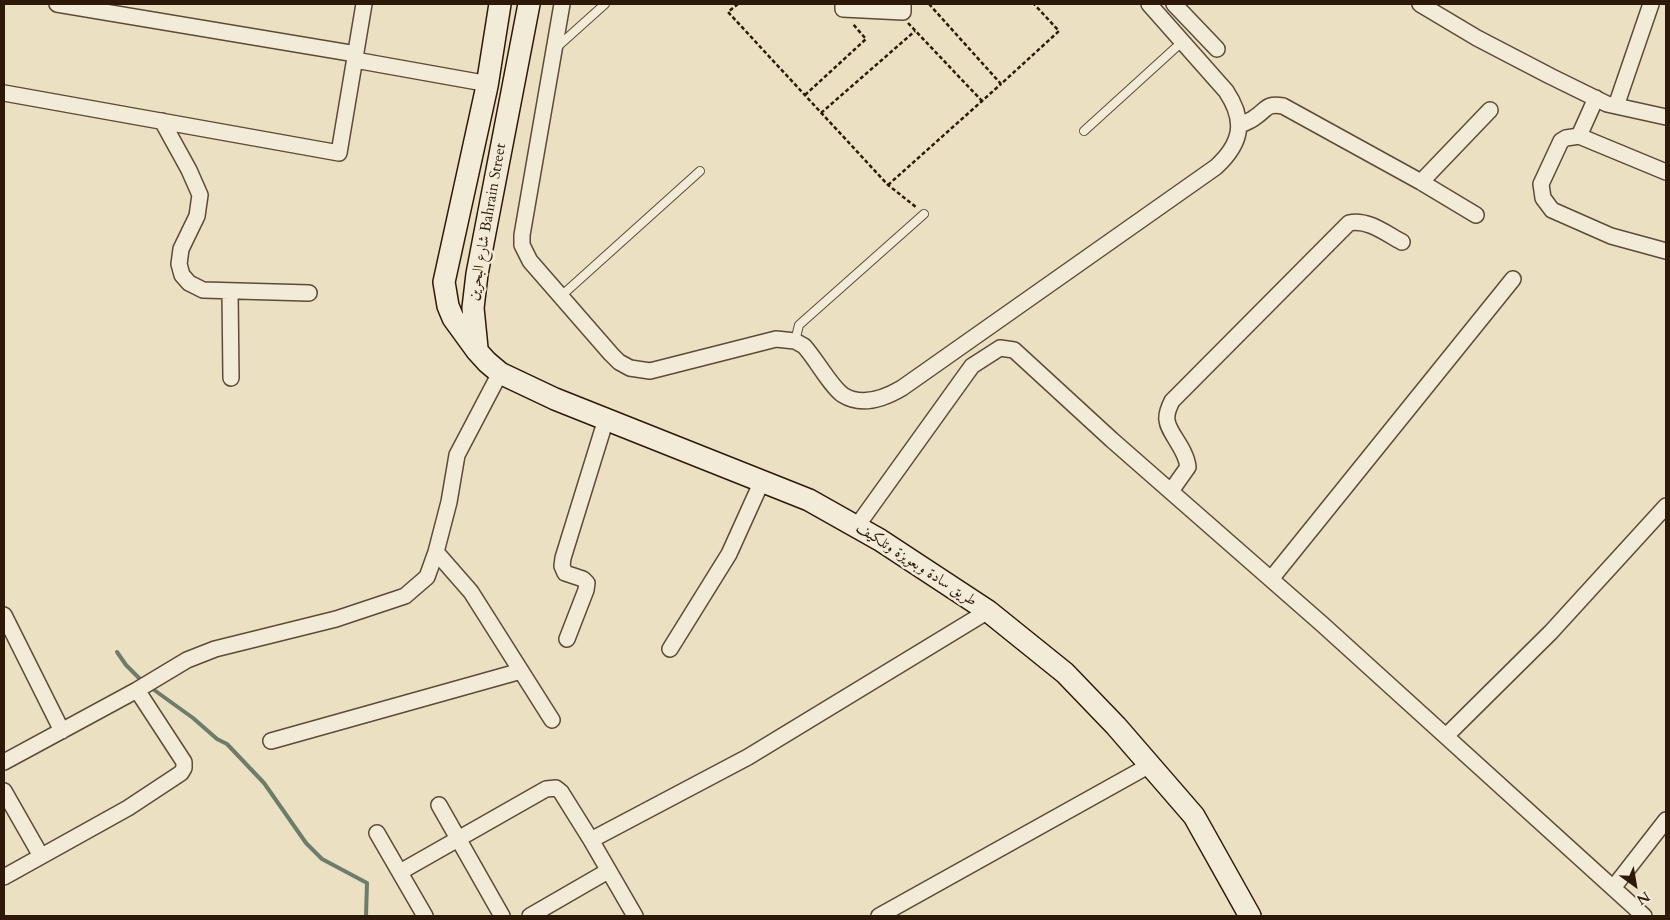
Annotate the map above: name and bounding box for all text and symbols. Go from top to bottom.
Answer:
street label: شارع البحرين Bahrain Street [465,142,511,302]
street label: طريق سادة وبعويزة وتلكيف [852,519,980,611]
north arrow [1610,860,1660,910]
text: N [1633,887,1653,909]

